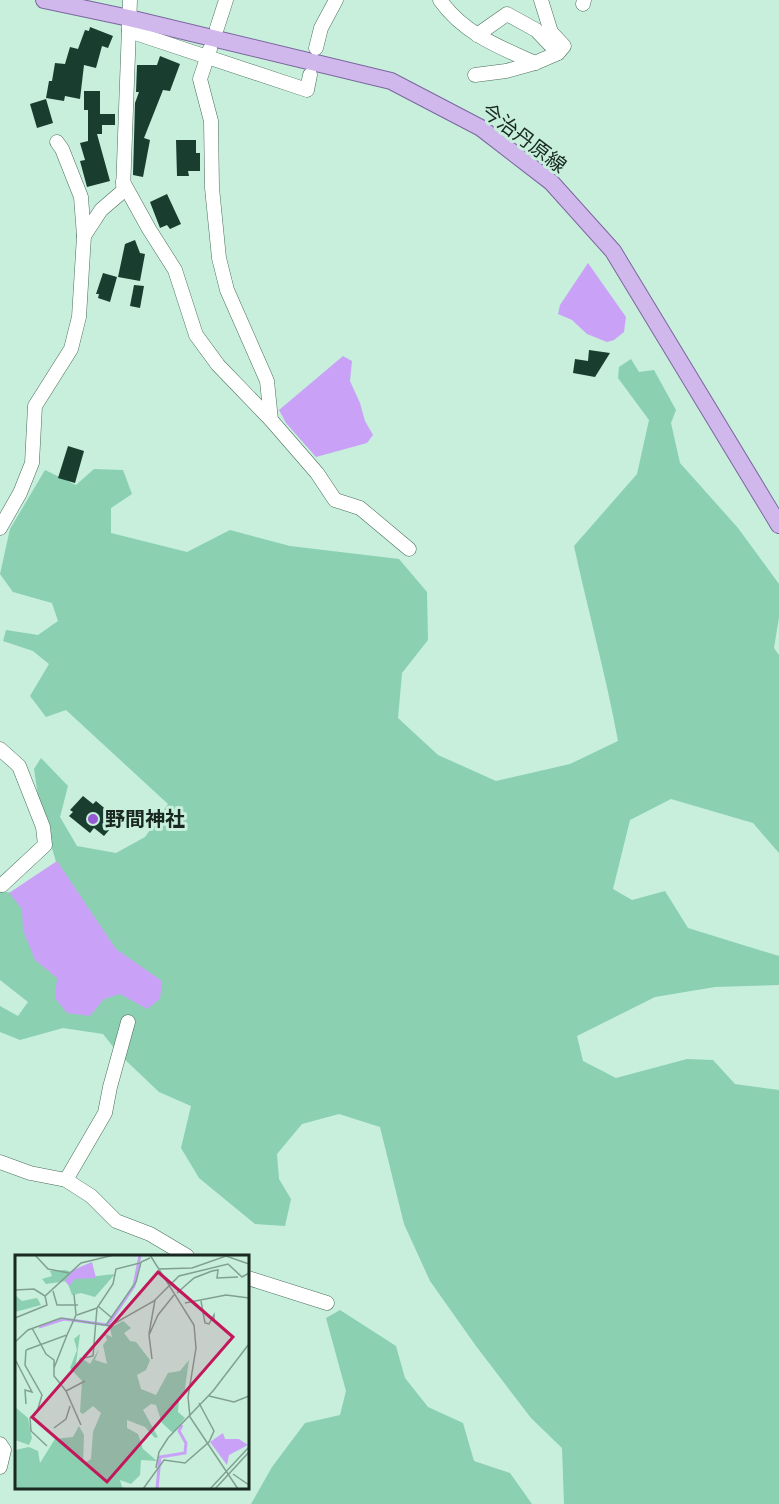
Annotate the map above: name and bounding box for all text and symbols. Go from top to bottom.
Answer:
street label: 今治丹原線 [477,98,572,177]
place label: 野間神社 [105,806,185,830]
marker: 野間神社 [86,812,100,826]
inset map [15,1255,249,1489]

